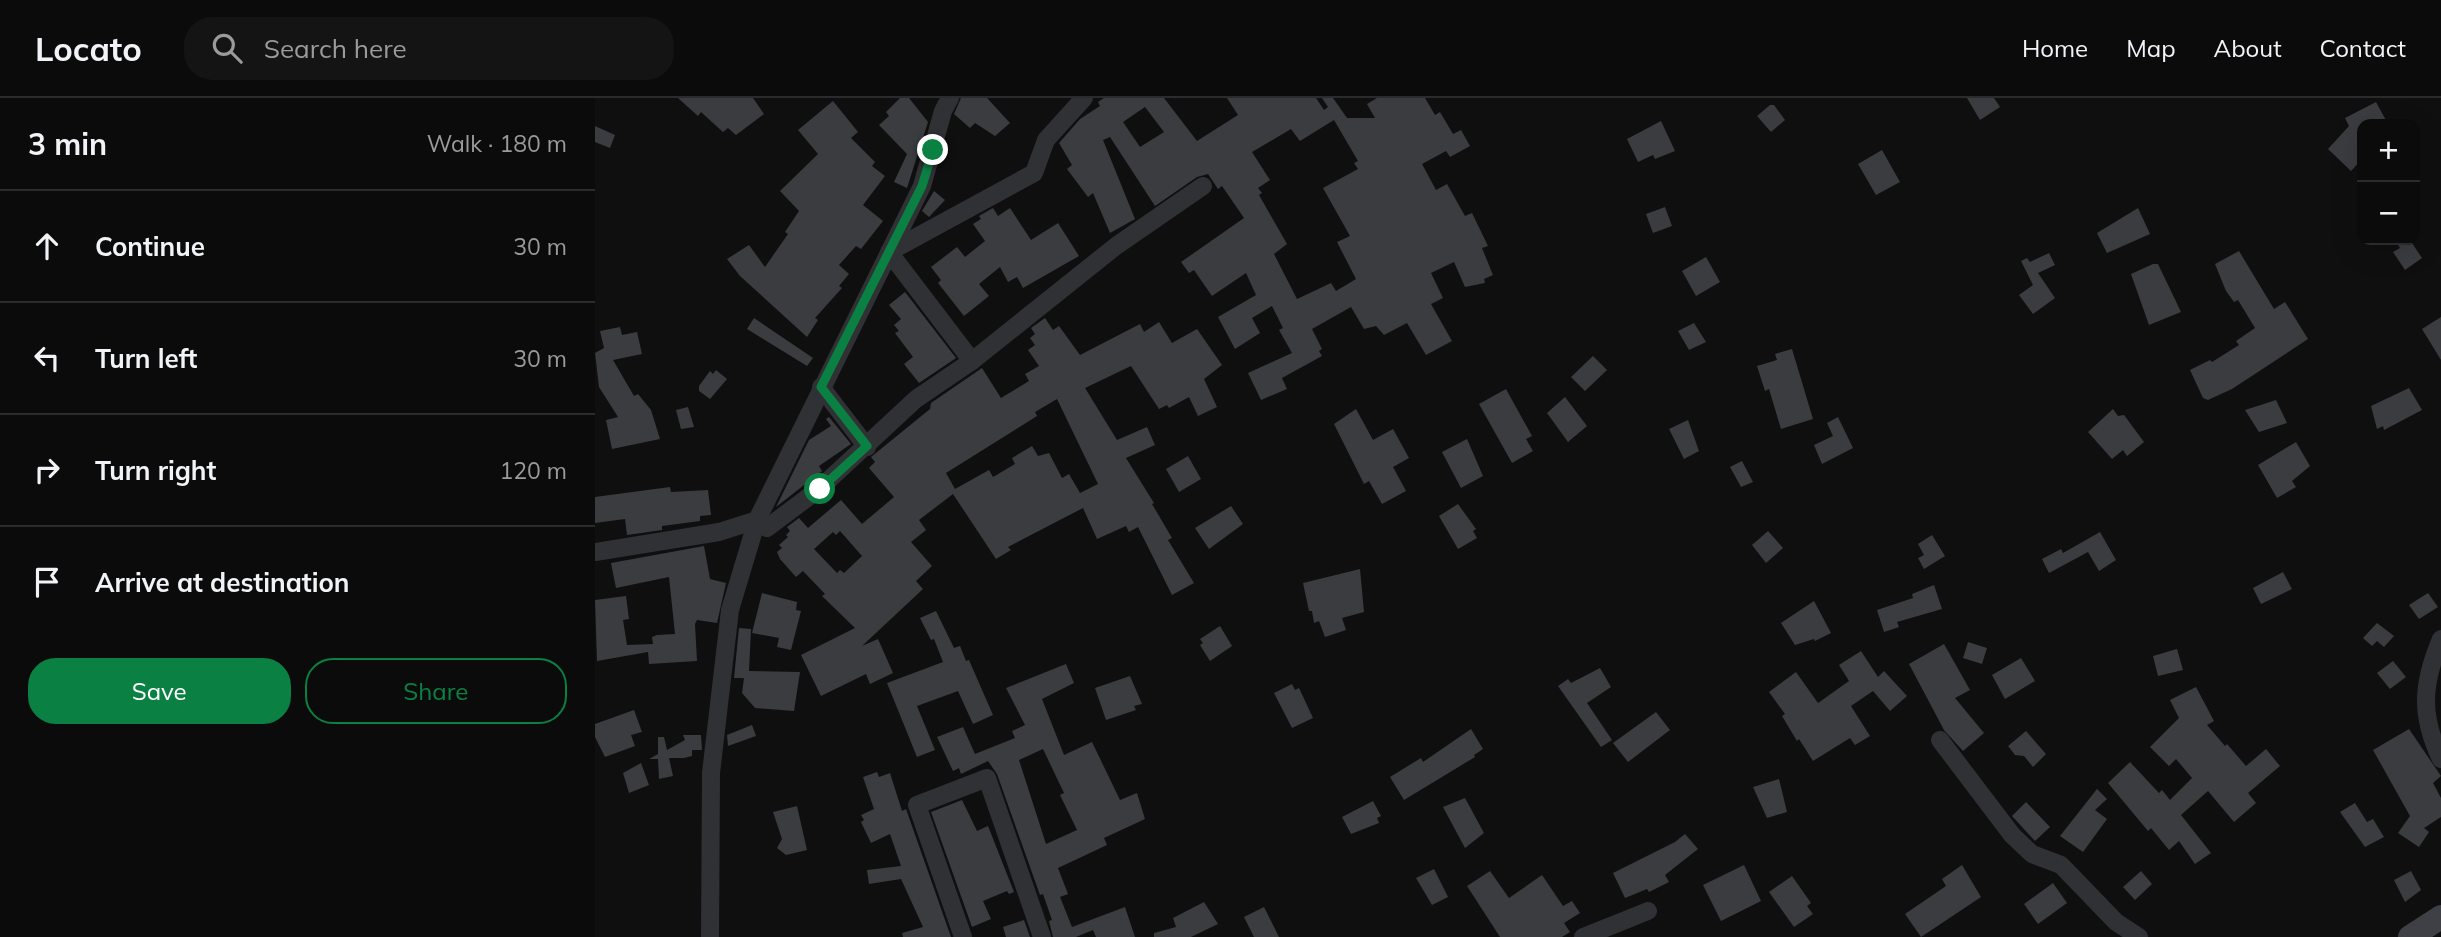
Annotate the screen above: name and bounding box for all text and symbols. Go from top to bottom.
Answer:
search box [184,17,674,80]
text: Locato [35,28,142,69]
icon: search [208,29,246,67]
text: Search here [264,32,407,65]
text: Home [2022,33,2088,63]
text: Map [2126,33,2176,63]
text: About [2214,33,2282,63]
text: Contact [2320,33,2406,63]
map controls [2357,119,2420,245]
button: + [2357,119,2420,182]
text: 3 min [28,125,107,163]
text: Walk · 180 m [427,129,567,158]
route end [917,134,948,165]
button: − [2357,182,2420,245]
icon: ahead [28,227,66,265]
text: Continue [95,230,205,263]
text: 30 m [513,232,567,261]
icon: left [28,339,66,377]
text: Turn left [95,342,197,375]
text: 30 m [513,344,567,373]
icon: right [28,451,66,489]
text: Turn right [95,454,216,487]
text: 120 m [499,456,567,485]
route start [804,473,835,504]
icon: arrive [28,563,66,601]
text: Arrive at destination [95,566,350,599]
button: Save [28,658,291,724]
button: Share [305,658,567,724]

